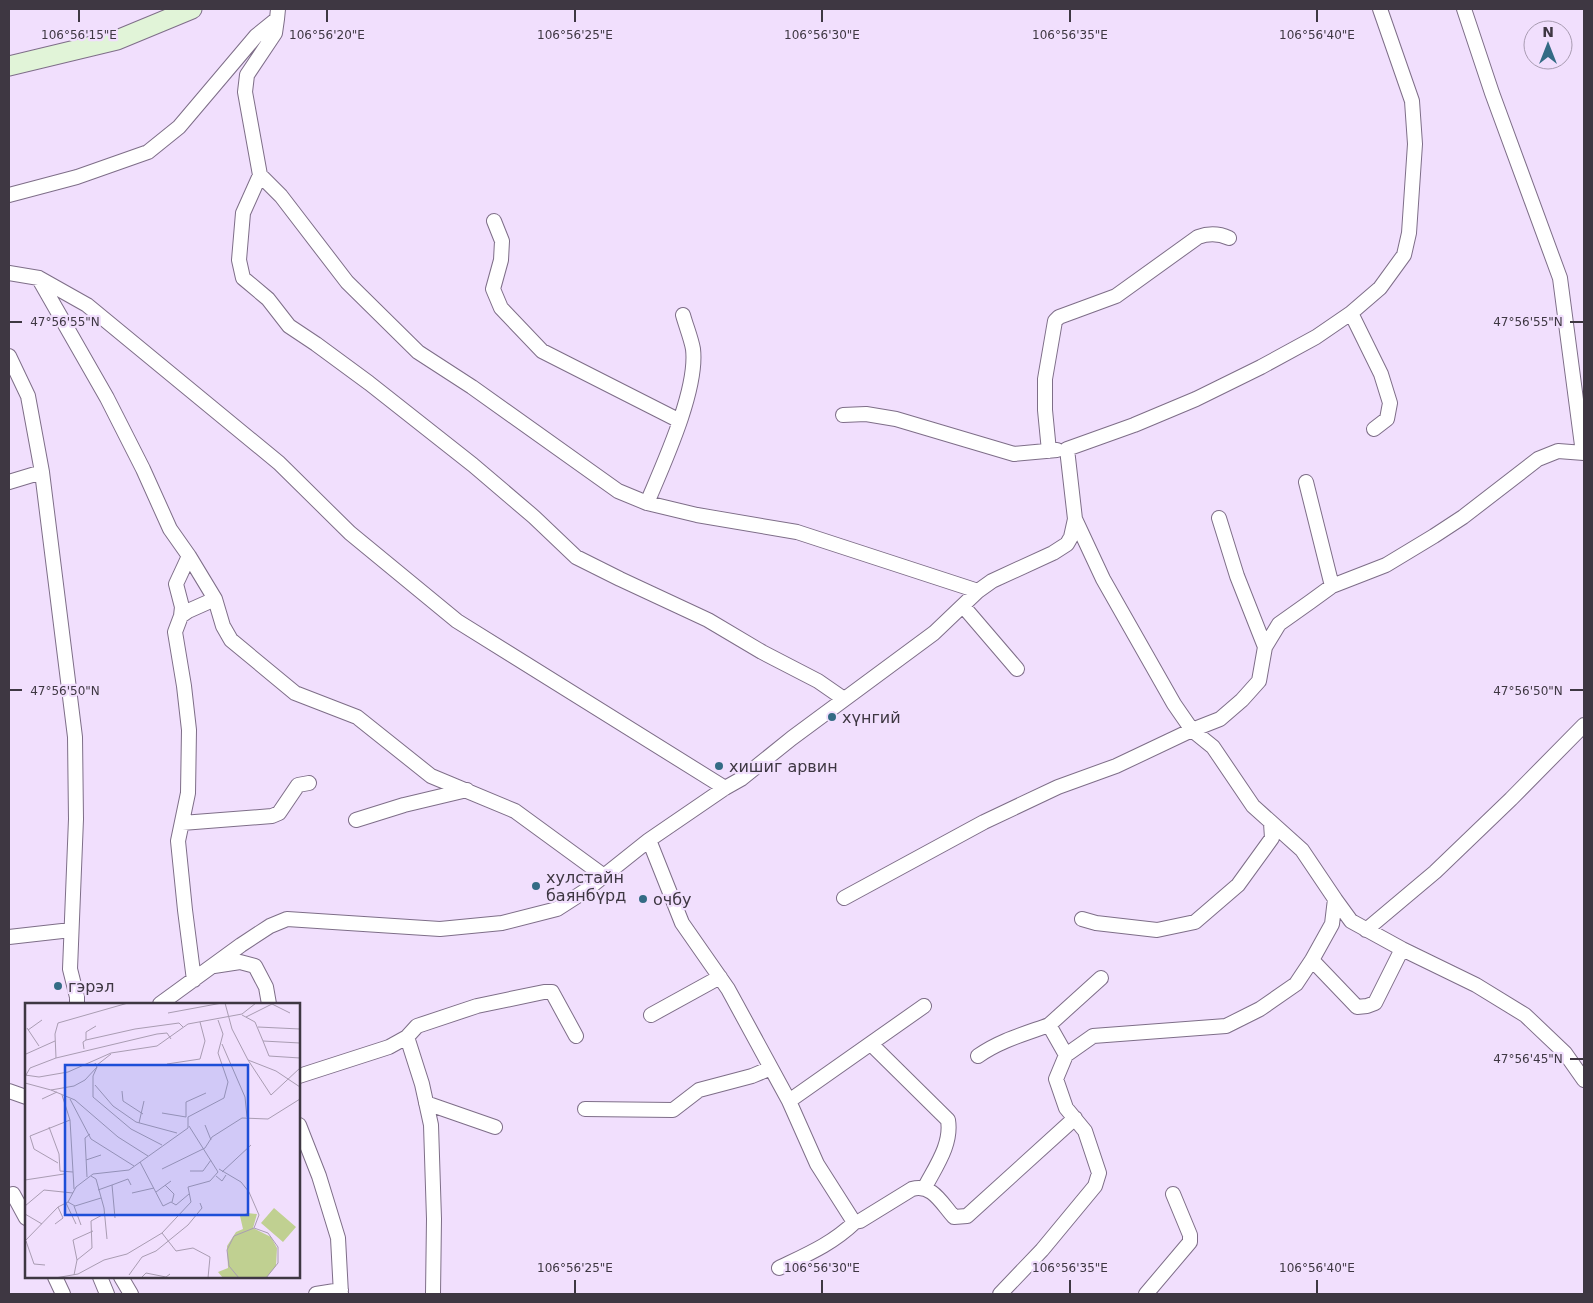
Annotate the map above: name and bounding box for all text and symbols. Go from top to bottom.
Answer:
north arrow [1523,20,1573,70]
text: N [1542,24,1554,40]
text: 106°56'15"E [41,28,117,42]
text: 106°56'20"E [289,28,365,42]
text: 106°56'25"E [537,28,613,42]
text: 106°56'30"E [784,28,860,42]
text: 106°56'35"E [1032,28,1108,42]
text: 106°56'40"E [1279,28,1355,42]
text: 47°56'55"N [30,315,100,329]
text: 47°56'55"N [1493,315,1563,329]
text: 47°56'50"N [30,684,100,698]
text: 47°56'50"N [1493,684,1563,698]
place label: хүнгий [842,708,901,727]
marker: хүнгий [826,711,838,723]
place label: хишиг арвин [729,757,838,776]
marker: хишиг арвин [713,760,725,772]
place label: хулстайн баянбүрд [546,868,626,905]
marker: хулстайн баянбүрд [530,880,542,892]
place label: очбу [653,890,692,909]
marker: очбу [637,893,649,905]
place label: гэрэл [68,977,114,996]
marker: гэрэл [52,980,64,992]
inset map [25,1003,300,1278]
text: 47°56'45"N [1493,1052,1563,1066]
text: 106°56'25"E [537,1261,613,1275]
text: 106°56'30"E [784,1261,860,1275]
text: 106°56'35"E [1032,1261,1108,1275]
text: 106°56'40"E [1279,1261,1355,1275]

